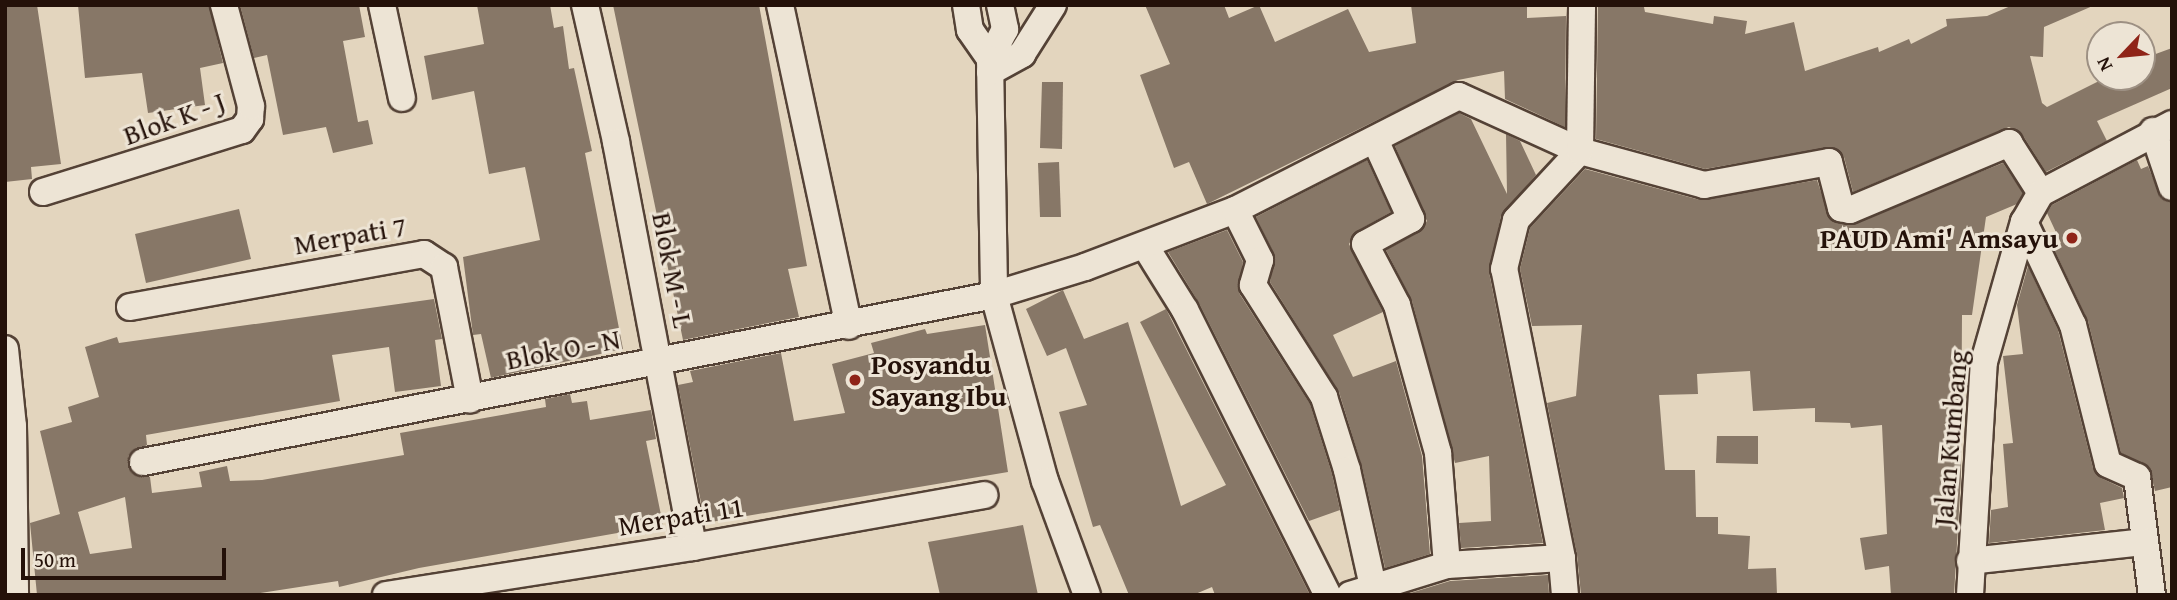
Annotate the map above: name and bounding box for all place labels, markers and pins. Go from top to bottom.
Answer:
place label: PAUD Ami' Amsayu [1820,221,2058,255]
marker: PAUD Ami' Amsayu [2064,230,2080,246]
place label: Posyandu Sayang Ibu [871,347,1007,413]
marker: Posyandu Sayang Ibu [845,370,865,390]

